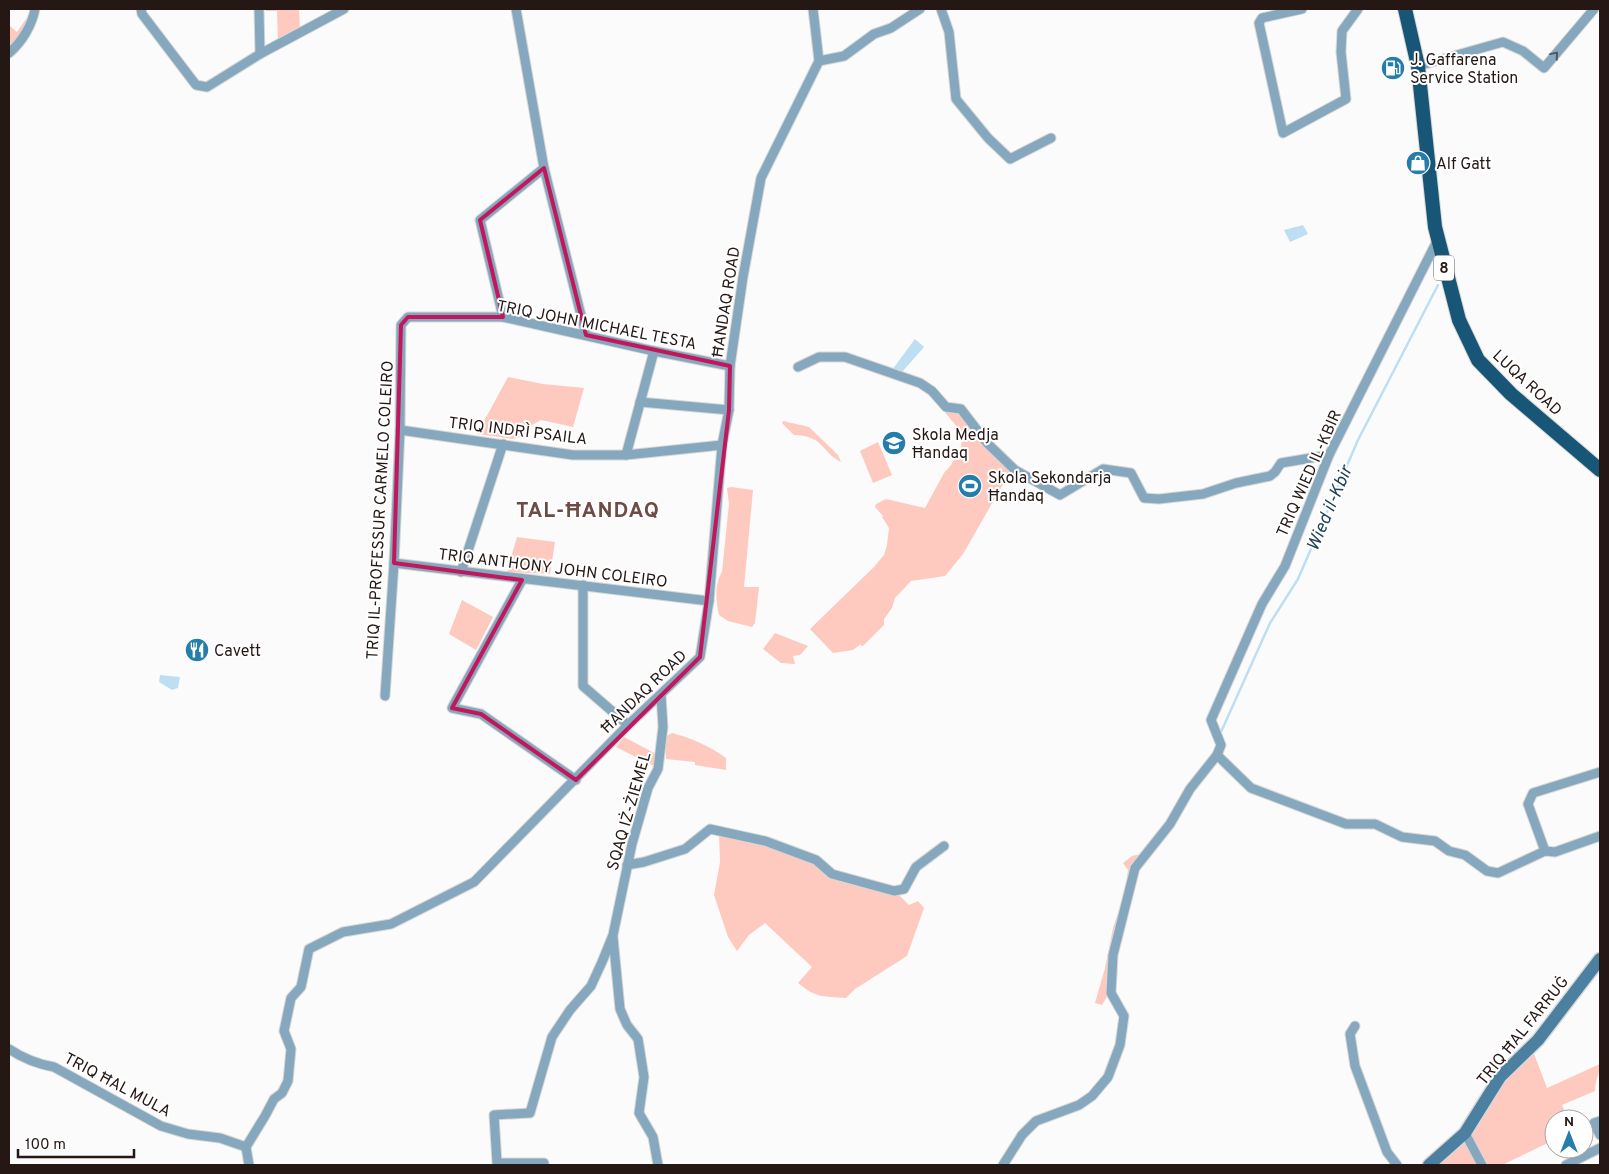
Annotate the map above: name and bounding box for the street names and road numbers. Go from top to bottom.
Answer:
street label: ĦANDAQ ROAD [708,245,746,359]
road number: 8 [1434,256,1454,280]
street label: TRIQ JOHN MICHAEL TESTA [495,297,698,355]
street label: LUQA ROAD [1488,346,1566,421]
street label: TRIQ IL-PROFESSUR CARMELO COLEIRO [363,360,399,660]
street label: TRIQ WIED IL-KBIR [1273,407,1347,540]
street label: TRIQ INDRÌ PSAILA [447,412,589,450]
street label: TRIQ ANTHONY JOHN COLEIRO [437,545,669,593]
street label: ĦANDAQ ROAD [597,646,692,739]
street label: SQAQ IŻ-ŻIEMEL [602,750,656,873]
street label: TRIQ ĦAL FARRUĠ [1472,971,1574,1090]
street label: TRIQ ĦAL MULA [60,1049,174,1122]

